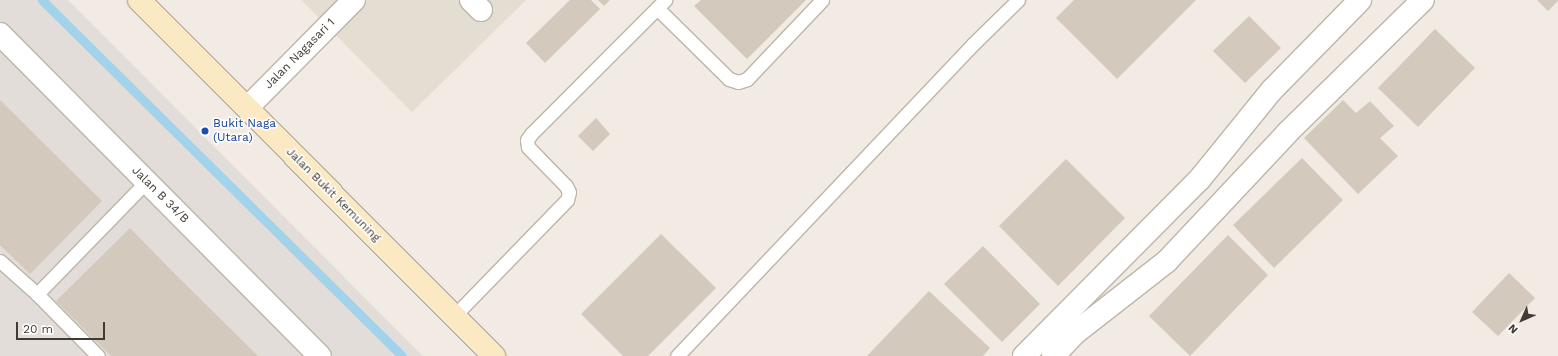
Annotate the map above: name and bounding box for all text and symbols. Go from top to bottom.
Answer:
street label: Jalan Nagasari 1 [262,16,338,92]
place label: Bukit Naga (Utara) [213,117,276,145]
marker: Bukit Naga (Utara) [200,126,210,136]
street label: Jalan Bukit Kemuning [283,145,383,245]
street label: Jalan B 34/B [129,164,191,226]
north arrow [1502,300,1542,340]
scale bar [18,314,107,340]
text: N [1506,321,1521,336]
text: 20 m [23,322,53,336]

